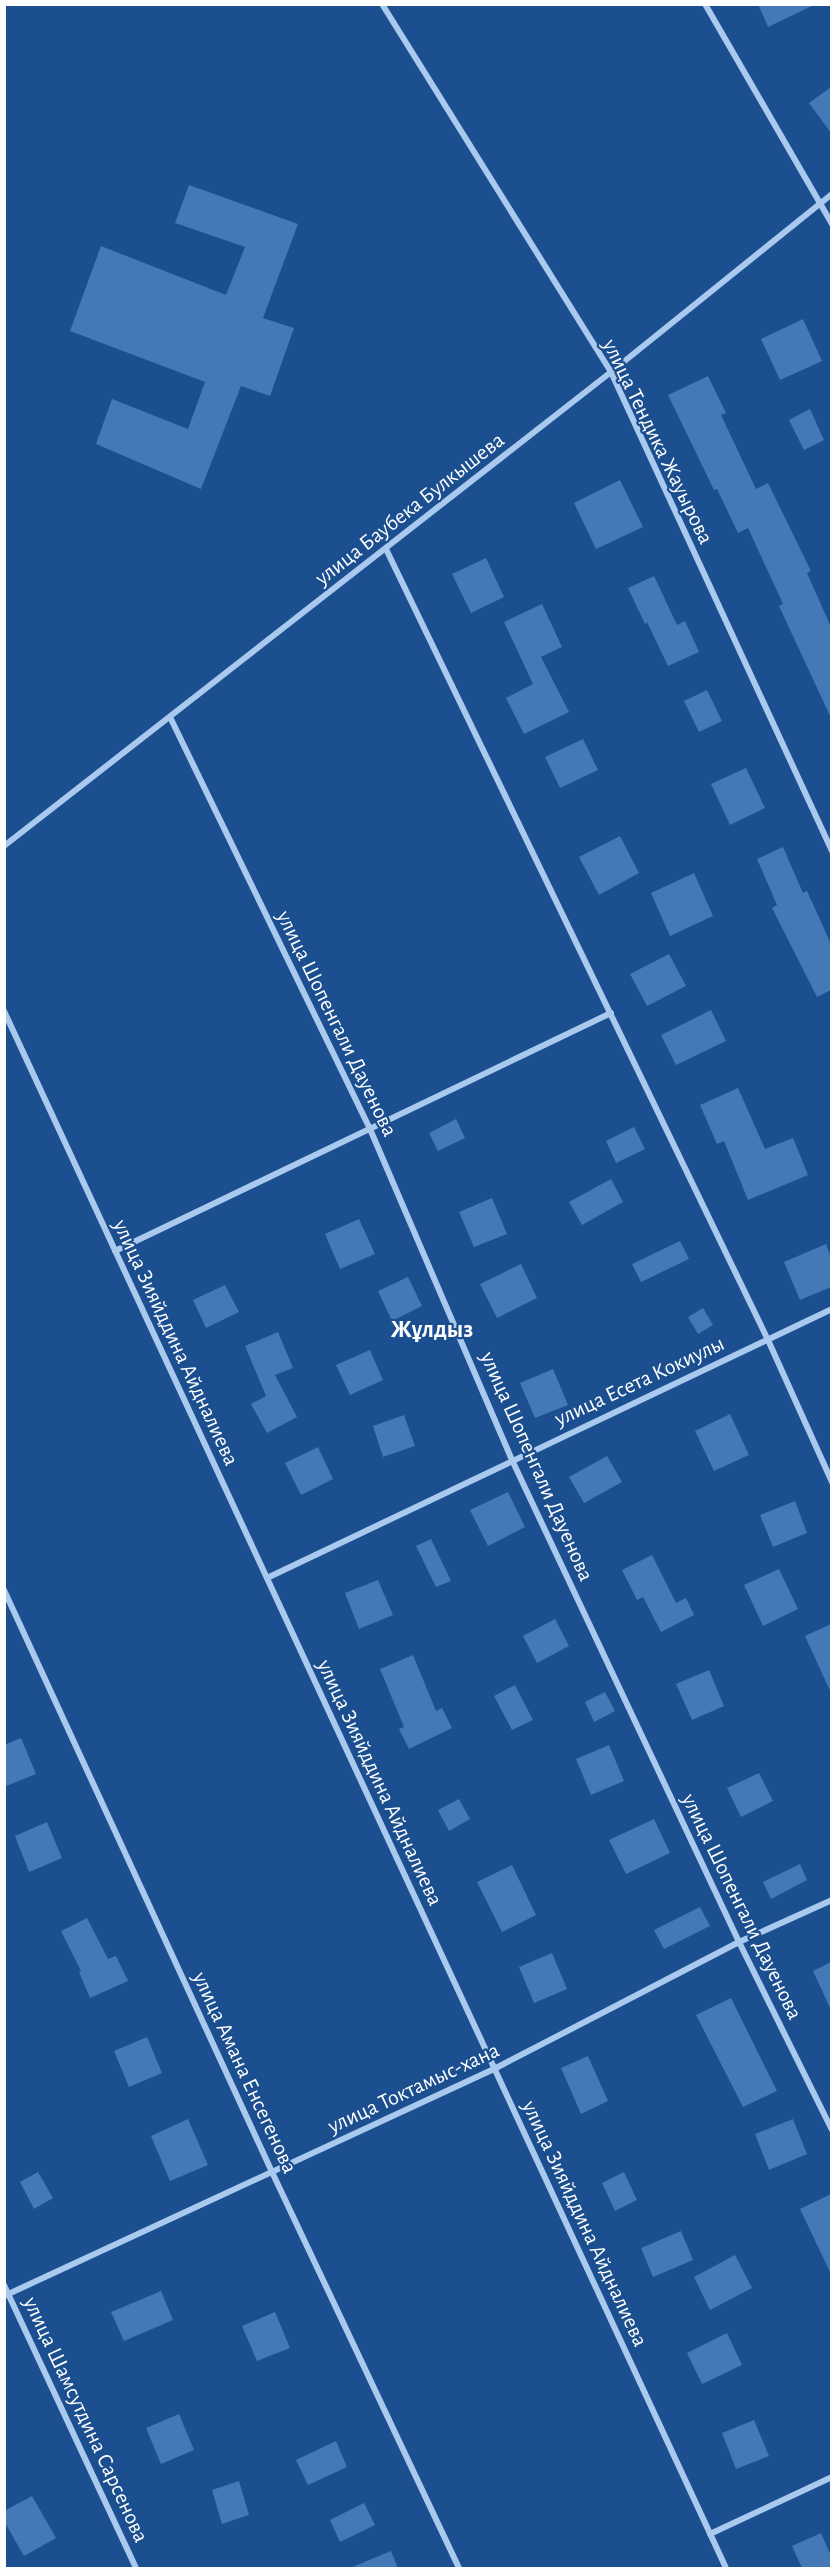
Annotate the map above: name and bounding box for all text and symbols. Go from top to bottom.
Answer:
street label: улица Тендика Жауырова [598,335,717,547]
street label: улица Баубека Булкышева [310,428,508,590]
street label: улица Шопенгали Дауенова [272,906,401,1140]
street label: улица Зияйддина Айдналиева [109,1215,243,1469]
district label: Жұлдыз [391,1318,473,1342]
street label: улица Есета Кокиулы [550,1332,728,1430]
street label: улица Шопенгали Дауенова [476,1348,598,1584]
street label: улица Зияйддина Айдналиева [313,1655,447,1909]
street label: улица Шопенгали Дауенова [677,1789,806,2023]
street label: улица Амана Енсегенова [188,1967,301,2176]
street label: улица Токтамыс-хана [323,2039,502,2138]
street label: улица Зияйддина Айдналиева [518,2096,652,2350]
street label: улица Шамсутдина Сарсенова [19,2292,153,2545]

